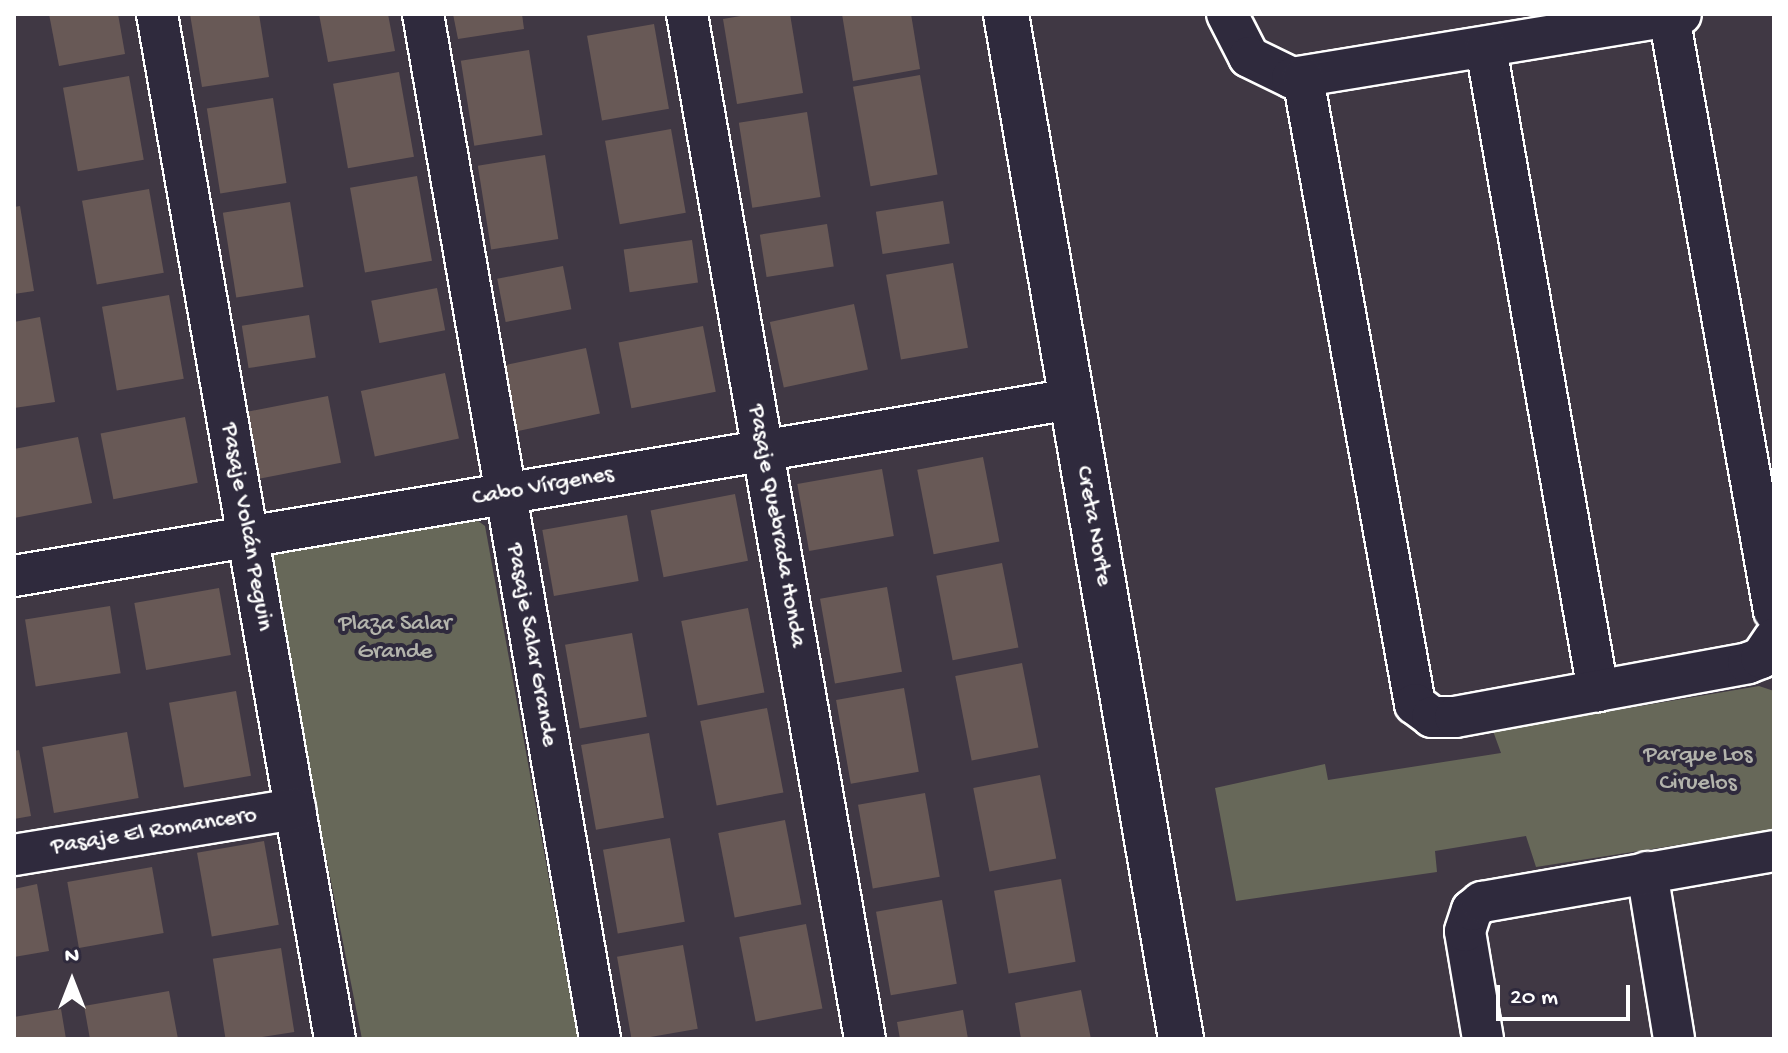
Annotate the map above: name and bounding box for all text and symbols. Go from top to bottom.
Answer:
street label: Pasaje Quebrada Honda [740,402,812,650]
street label: Pasaje Volcán Peguin [214,421,278,633]
street label: Cabo Vírgenes [470,460,616,514]
street label: Creta Norte [1068,464,1118,588]
street label: Pasaje Salar Grande [499,541,563,749]
park label: Plaza Salar Grande [338,611,452,667]
park label: Parque Los Ciruelos [1644,742,1752,798]
street label: Pasaje El Romancero [49,802,259,862]
north arrow [32,941,112,1021]
text: N [65,944,79,970]
scale bar [1500,969,1634,1019]
text: 20 m [1510,984,1558,1013]

